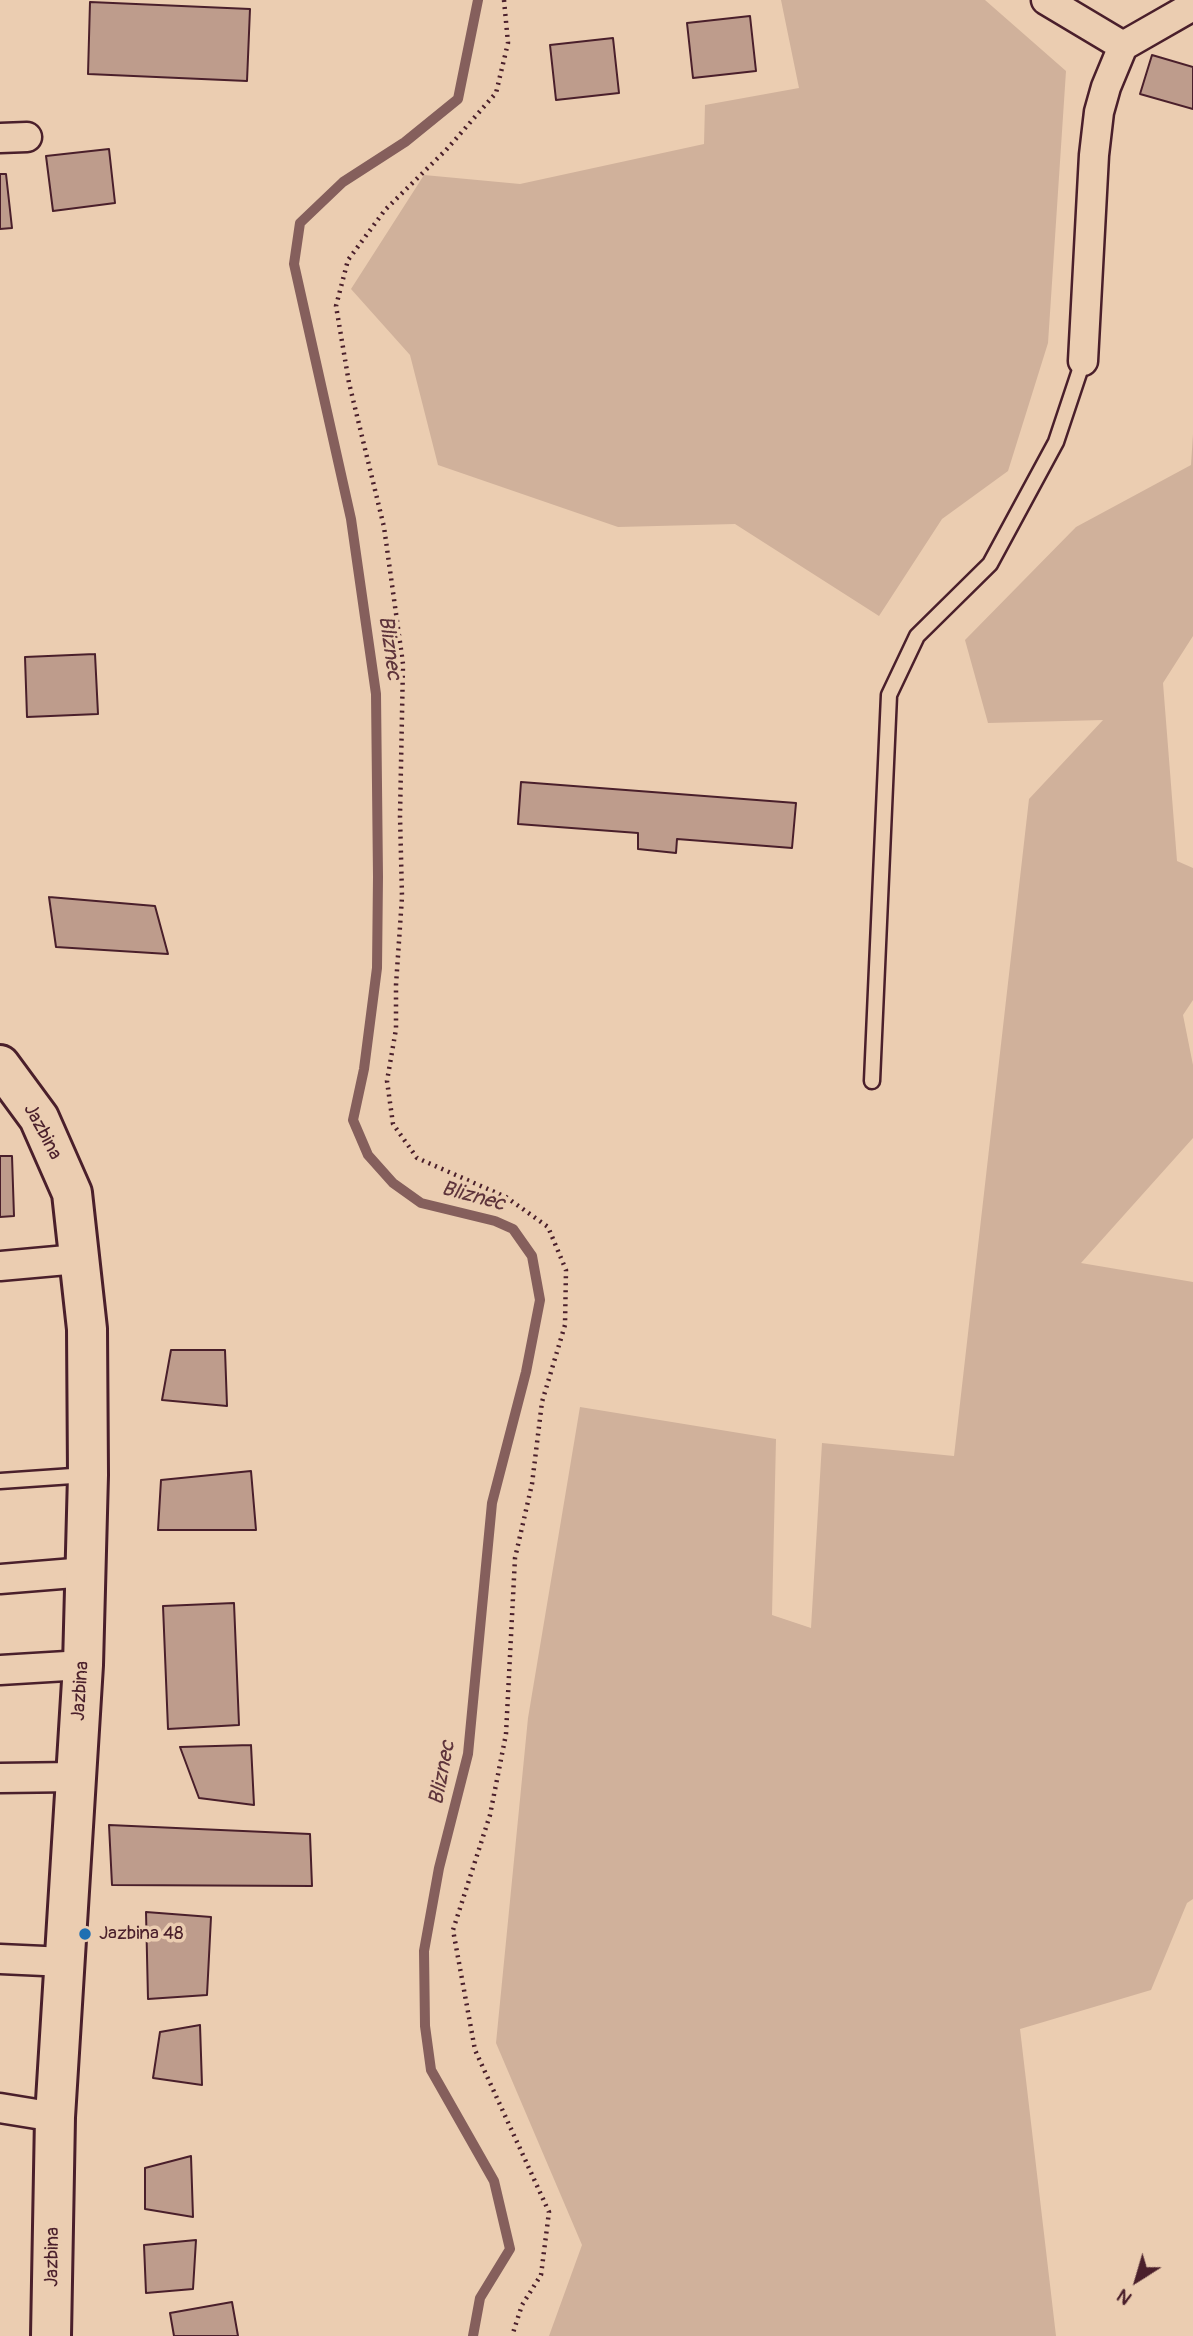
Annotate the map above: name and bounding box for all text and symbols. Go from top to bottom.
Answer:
water label: Bliznec [372,614,406,682]
street label: Jazbina [18,1100,66,1164]
water label: Bliznec [439,1176,507,1218]
street label: Jazbina [68,1660,94,1722]
water label: Bliznec [424,1739,462,1807]
place label: Jazbina 48 [99,1923,184,1945]
marker: Jazbina 48 [77,1926,93,1942]
street label: Jazbina [41,2227,65,2287]
north arrow [1102,2245,1172,2315]
text: N [1112,2283,1137,2310]

